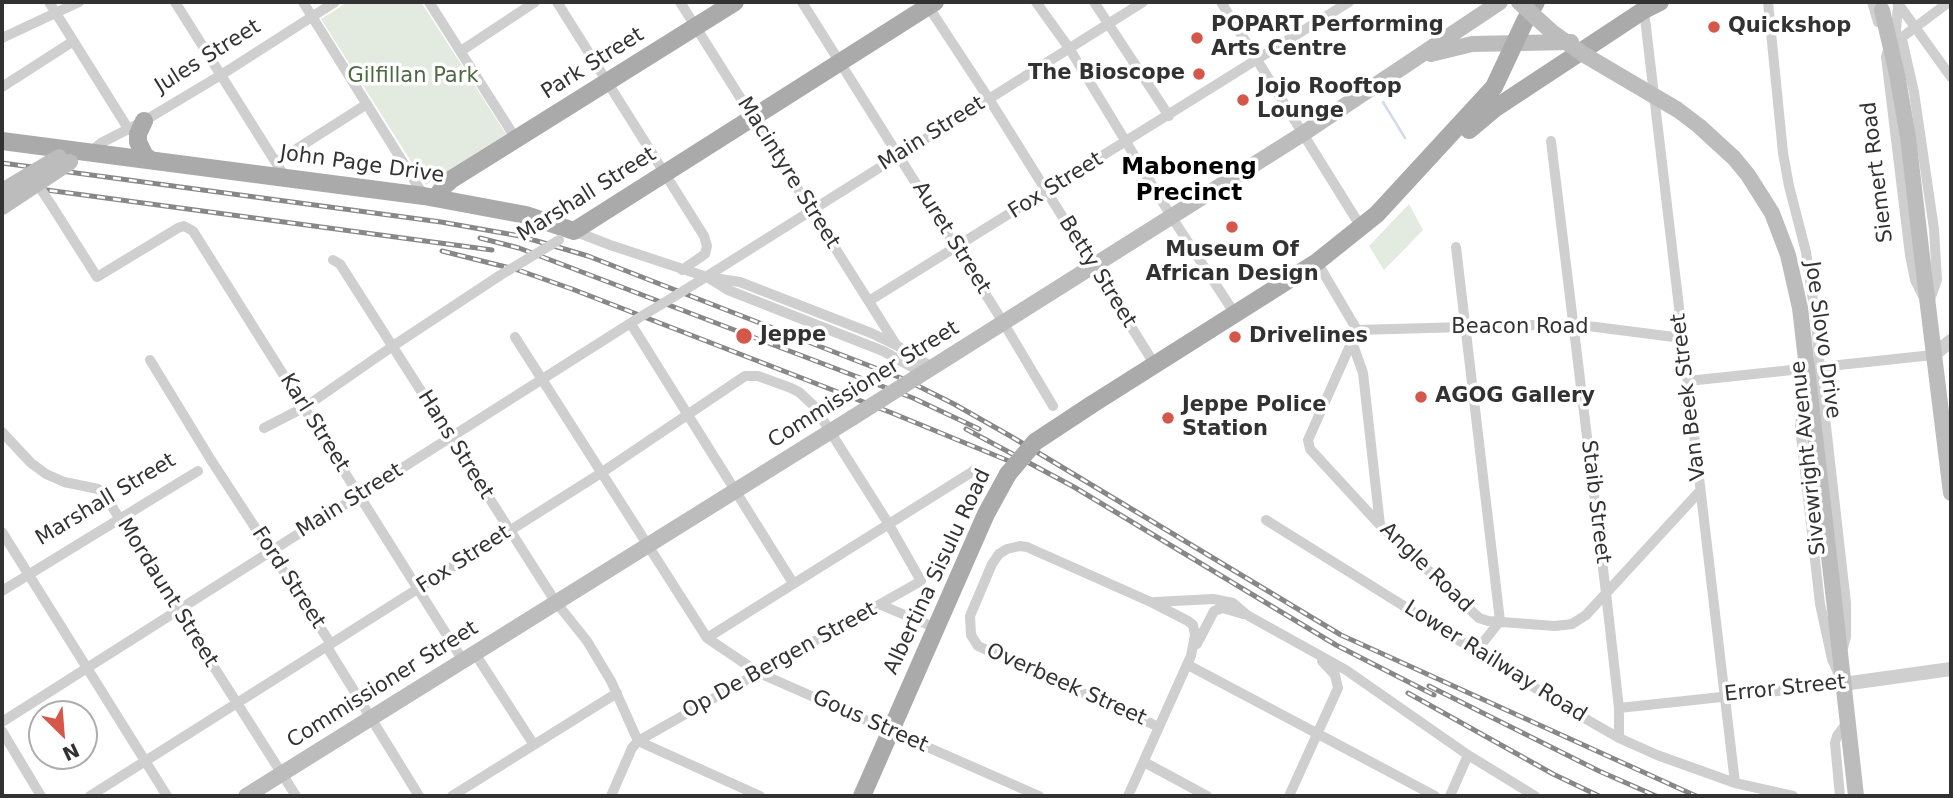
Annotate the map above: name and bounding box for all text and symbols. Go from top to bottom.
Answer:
place label: POPART Performing Arts Centre [1211,13,1444,63]
place label: Quickshop [1728,14,1851,40]
street label: Jules Street [151,15,265,99]
marker: Quickshop [1706,19,1722,35]
street label: Park Street [537,23,649,105]
marker: POPART Performing Arts Centre [1189,30,1205,46]
place label: The Bioscope [1028,61,1185,87]
park label: Gilfillan Park [347,64,479,90]
marker: The Bioscope [1191,66,1207,82]
place label: Jojo Rooftop Lounge [1257,75,1402,125]
street label: Main Street [874,91,990,177]
marker: Jojo Rooftop Lounge [1235,92,1251,108]
street label: Macintyre Street [731,93,845,253]
street label: Siemert Road [1857,100,1899,244]
street label: John Page Drive [278,141,446,189]
street label: Marshall Street [513,142,661,248]
street label: Fox Street [1004,147,1108,225]
district label: Maboneng Precinct [1121,154,1257,208]
street label: Auret Street [907,177,995,299]
street label: Betty Street [1053,212,1141,332]
marker: Museum Of African Design [1224,219,1240,235]
place label: Museum Of African Design [1145,238,1319,288]
street label: Joe Slovo Drive [1798,260,1846,420]
street label: Van Beek Street [1666,312,1712,482]
street label: Beacon Road [1451,315,1589,341]
street label: Commissioner Street [764,316,964,454]
place label: Jeppe [760,323,826,349]
place label: Drivelines [1249,324,1368,350]
marker: Jeppe [734,326,754,346]
marker: Drivelines [1227,329,1243,345]
street label: Sivewright Avenue [1786,359,1832,557]
street label: Karl Street [274,369,354,477]
place label: AGOG Gallery [1435,384,1595,410]
street label: Hans Street [412,386,498,504]
marker: AGOG Gallery [1413,389,1429,405]
place label: Jeppe Police Station [1182,393,1327,443]
marker: Jeppe Police Station [1160,410,1176,426]
street label: Staib Street [1575,439,1615,565]
street label: Marshall Street [31,448,181,552]
street label: Main Street [292,458,408,544]
street label: Albertina Sisulu Road [879,465,997,679]
street label: Mordaunt Street [111,514,223,672]
street label: Angle Road [1374,518,1478,618]
street label: Fox Street [413,520,515,600]
street label: Ford Street [246,522,330,634]
street label: Lower Railway Road [1399,596,1591,728]
street label: Op De Bergen Street [679,597,881,725]
street label: Commissioner Street [283,616,483,754]
street label: Overbeek Street [982,638,1150,732]
street label: Error Street [1723,670,1847,708]
street label: Gous Street [808,685,932,759]
north arrow [28,700,98,770]
text: N [59,739,83,766]

